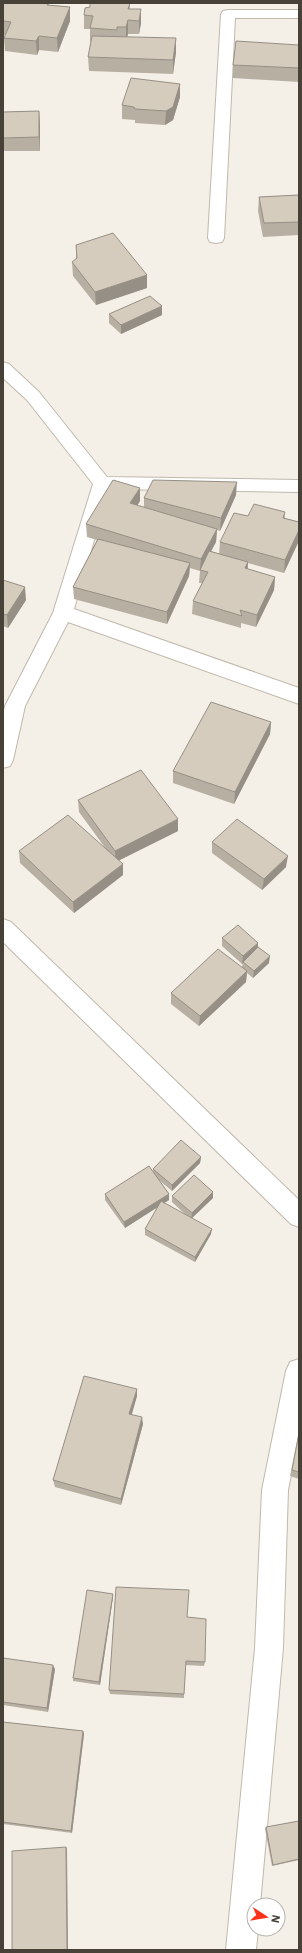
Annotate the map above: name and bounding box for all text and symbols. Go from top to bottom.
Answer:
north arrow [246,1897,286,1937]
text: N [268,1914,283,1924]

